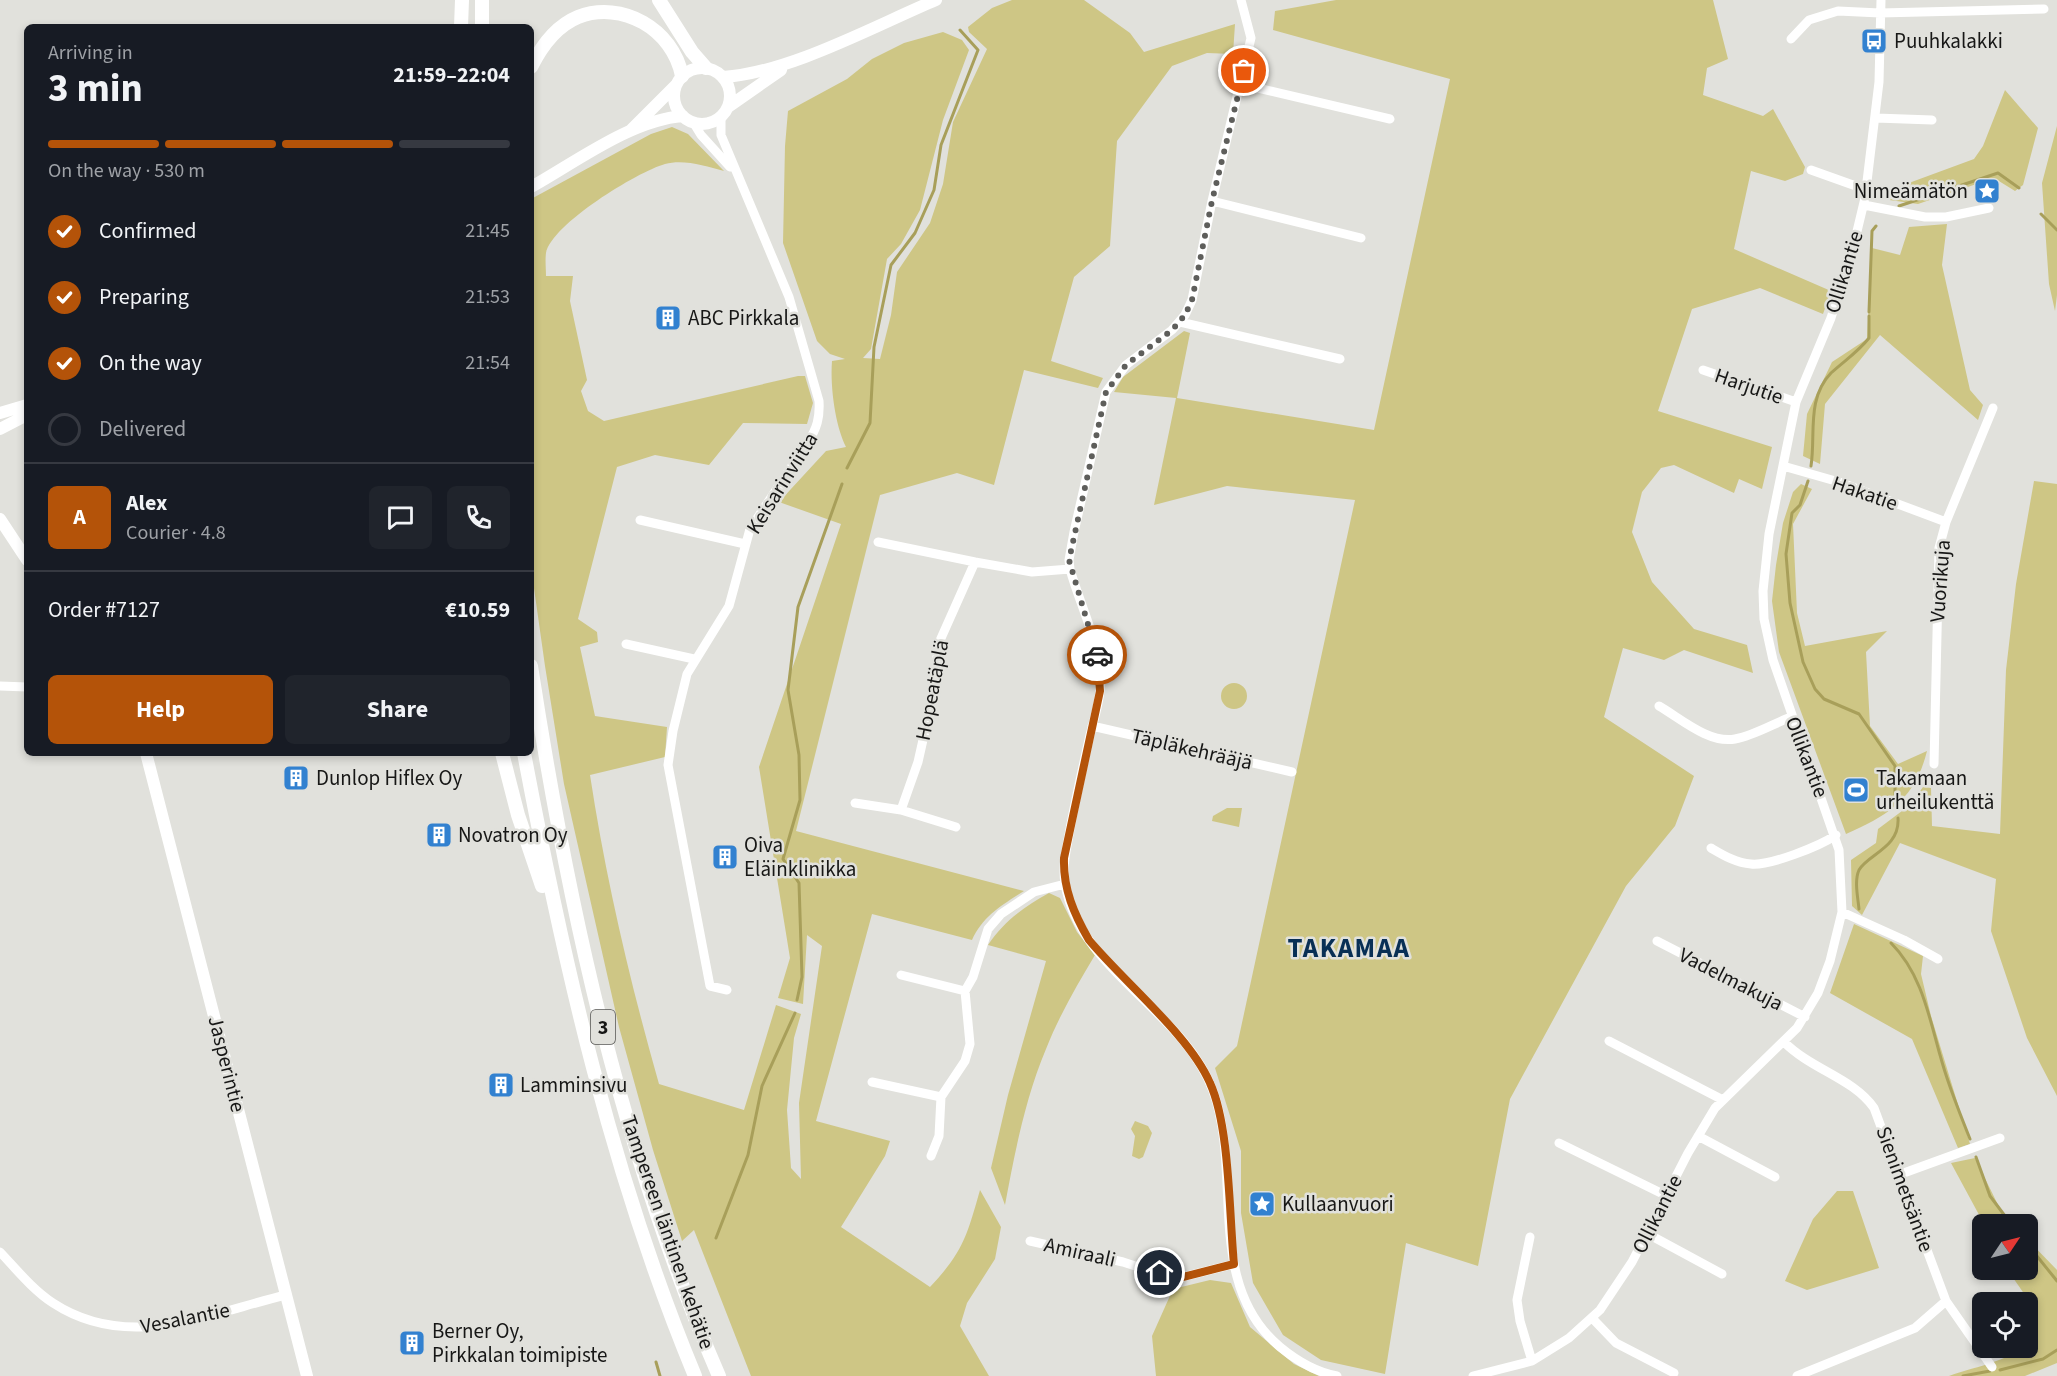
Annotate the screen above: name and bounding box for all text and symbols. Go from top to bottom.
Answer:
bus stop icon: Puuhkalakki [1859,26,1889,56]
place label: Puuhkalakki [1894,26,2003,56]
text: Arriving in [48,39,133,67]
pin [1218,45,1269,96]
icon: bag [1227,54,1260,87]
text: 21:59–22:04 [393,59,510,91]
text: 3 min [48,61,143,117]
text: On the way · 530 m [48,157,205,185]
place label: Nimeämätön [1854,176,1968,206]
place icon: Nimeämätön [1972,176,2002,206]
icon: check [48,215,81,248]
text: Confirmed [99,215,196,247]
text: 21:45 [465,217,510,245]
street label: Ollikantie [1817,227,1871,317]
icon: check [48,281,81,314]
text: Preparing [99,281,189,313]
text: 21:53 [465,283,510,311]
building icon: ABC Pirkkala [653,303,683,333]
place label: ABC Pirkkala [688,303,799,333]
icon: check [48,347,81,380]
text: On the way [99,347,202,379]
text: 21:54 [465,349,510,377]
street label: Harjutie [1711,360,1787,412]
text: Delivered [99,413,186,445]
street label: Keisarinviitta [739,426,825,540]
street label: Hakatie [1828,468,1902,518]
button: chat [369,486,432,549]
button: phone [447,486,510,549]
text: Alex [126,487,167,519]
text: A [73,501,86,533]
text: Courier · 4.8 [126,519,226,547]
street label: Vuorikuja [1922,539,1958,623]
text: Order #7127 [48,594,160,626]
text: €10.59 [445,594,510,626]
courier [1067,625,1127,685]
street label: Hopeatäplä [908,637,956,743]
icon: car [1081,639,1114,672]
button: Help [48,675,273,744]
button: Share [285,675,510,744]
street label: Ollikantie [1778,712,1836,802]
street label: Täpläkehrääjä [1128,720,1256,778]
building icon: Dunlop Hiflex Oy [281,763,311,793]
place label: Dunlop Hiflex Oy [316,763,463,793]
place label: Takamaan urheilukenttä [1876,763,1994,817]
sports icon: Takamaan urheilukenttä [1841,775,1871,805]
building icon: Novatron Oy [424,820,454,850]
place label: Novatron Oy [458,820,568,850]
place label: Oiva Eläinklinikka [744,830,856,884]
building icon: Oiva Eläinklinikka [710,842,740,872]
district label: TAKAMAA [1287,929,1411,968]
street label: Vadelmakuja [1674,940,1788,1018]
road number: 3 [591,1010,615,1044]
street label: Jasperintie [201,1013,253,1115]
building icon: Lamminsivu [486,1070,516,1100]
place label: Lamminsivu [520,1070,627,1100]
street label: Tampereen läntinen kehätie [614,1111,722,1353]
street label: Sienimetsäntie [1868,1122,1942,1256]
street label: Ollikantie [1624,1169,1690,1259]
place icon: Kullaanvuori [1247,1189,1277,1219]
place label: Kullaanvuori [1282,1189,1394,1219]
north arrow [1972,1214,2038,1280]
map controls [1972,1214,2038,1358]
street label: Amiraali [1041,1229,1119,1275]
pin [1134,1247,1185,1298]
icon: home [1143,1256,1176,1289]
button: locate [1972,1292,2038,1358]
street label: Vesalantie [138,1295,232,1341]
place label: Berner Oy, Pirkkalan toimipiste [432,1316,608,1370]
building icon: Berner Oy, Pirkkalan toimipiste [397,1328,427,1358]

